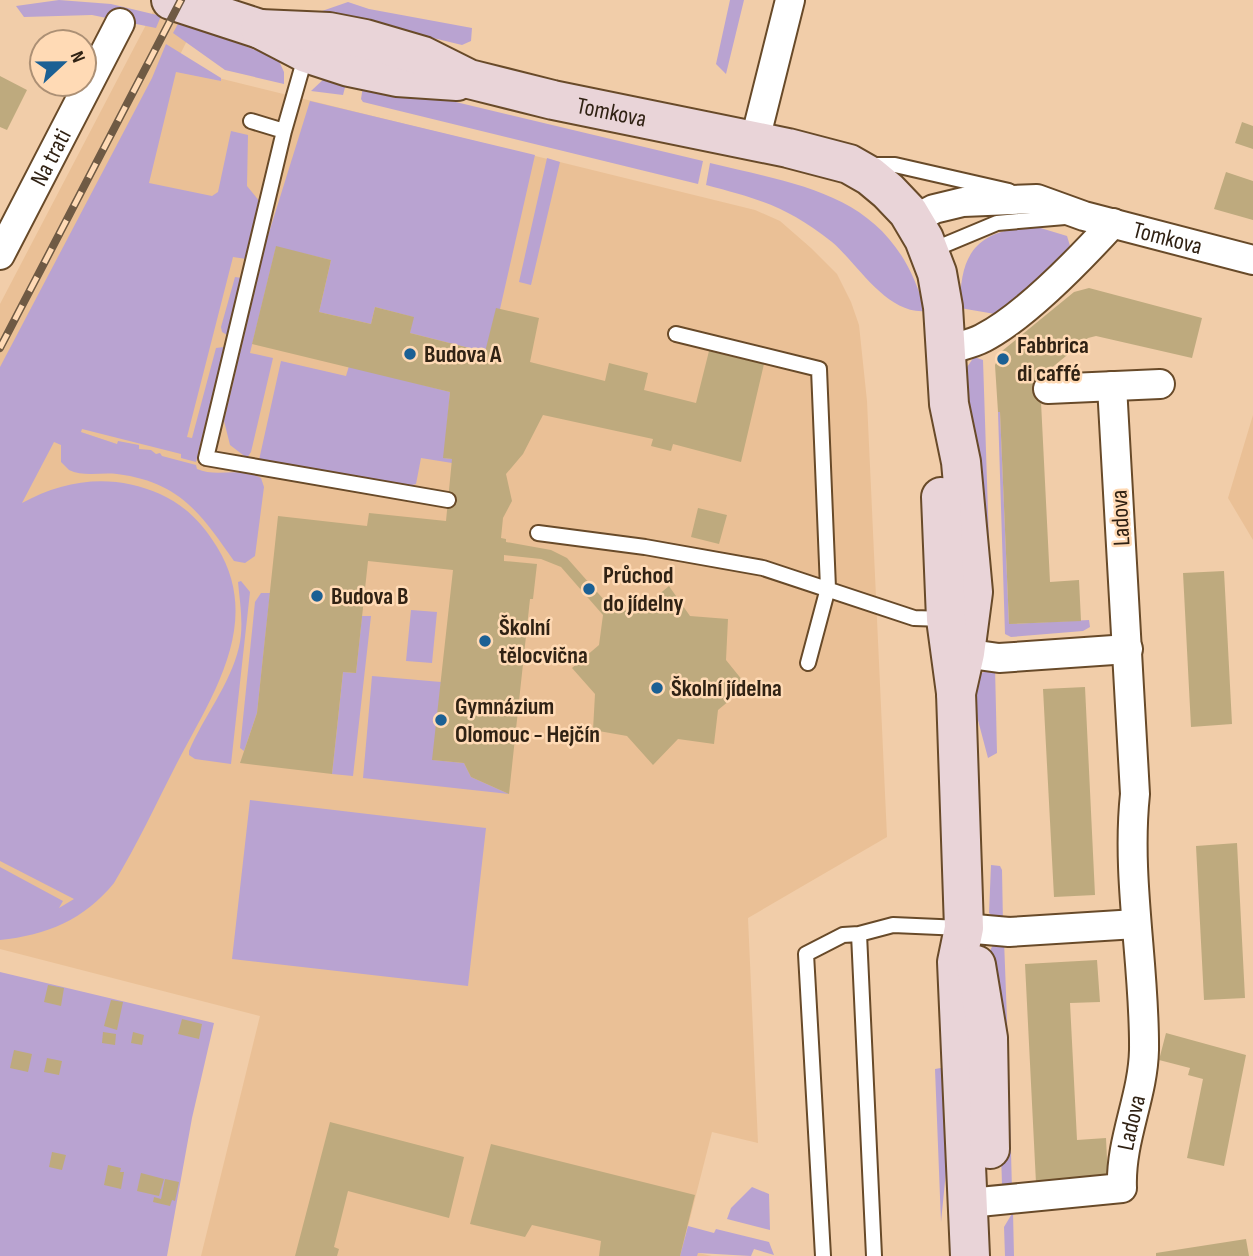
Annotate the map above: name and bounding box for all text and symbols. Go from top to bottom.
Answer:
north arrow [28,28,98,98]
text: N [65,48,90,66]
street label: Tomkova [574,91,649,134]
street label: Na trati [24,124,78,191]
street label: Tomkova [1130,215,1205,261]
place label: Fabbrica di caffé [1017,331,1089,388]
place label: Budova A [424,340,502,369]
marker: Budova A [402,346,418,362]
marker: Fabbrica di caffé [995,351,1011,367]
street label: Ladova [1105,489,1136,547]
place label: Průchod do jídelny [603,561,684,618]
marker: Průchod do jídelny [581,581,597,597]
place label: Budova B [331,582,408,611]
marker: Budova B [309,588,325,604]
place label: Školní tělocvična [499,613,588,670]
marker: Školní tělocvična [477,633,493,649]
place label: Školní jídelna [671,674,782,703]
marker: Školní jídelna [649,680,665,696]
place label: Gymnázium Olomouc - Hejčín [455,692,600,749]
marker: Gymnázium Olomouc - Hejčín [433,712,449,728]
street label: Ladova [1111,1092,1152,1153]

